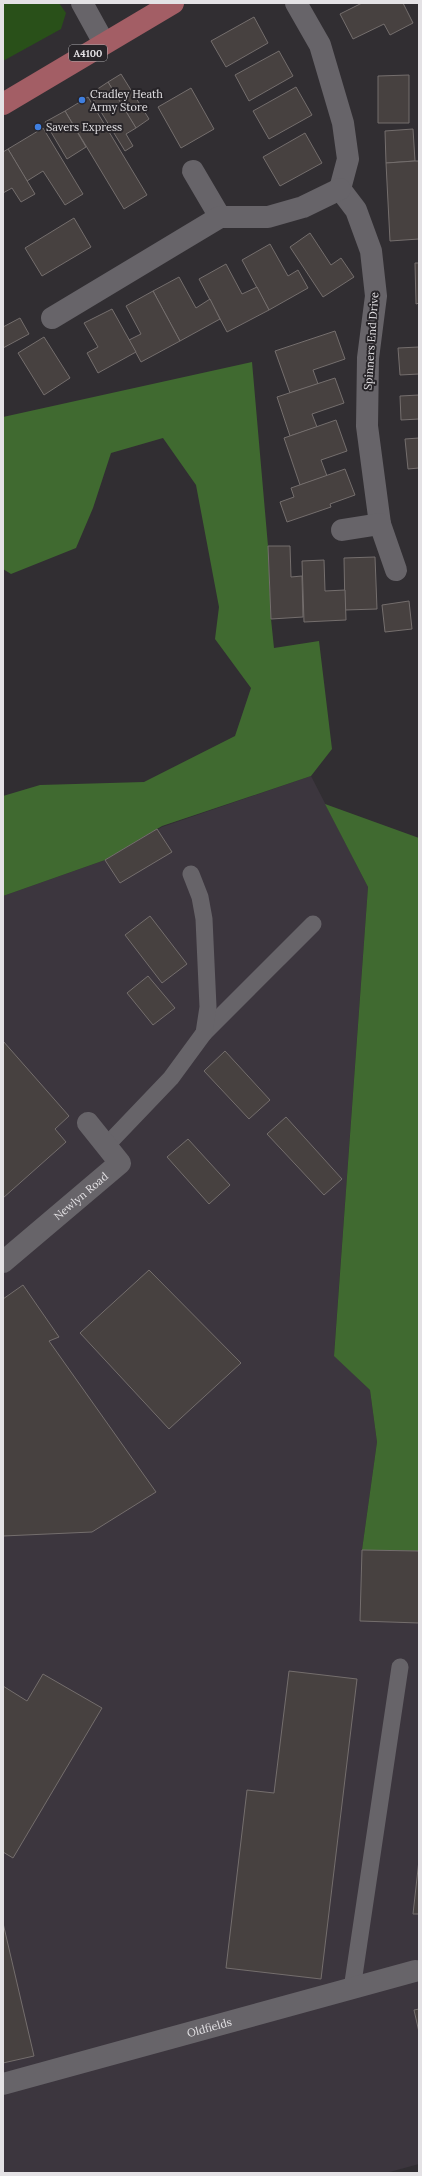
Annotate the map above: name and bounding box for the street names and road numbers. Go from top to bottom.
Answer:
road number: A4100 [69,45,107,61]
street label: Spinners End Drive [361,291,381,391]
street label: Newlyn Road [51,1169,111,1223]
street label: Oldfields [185,2015,233,2040]

